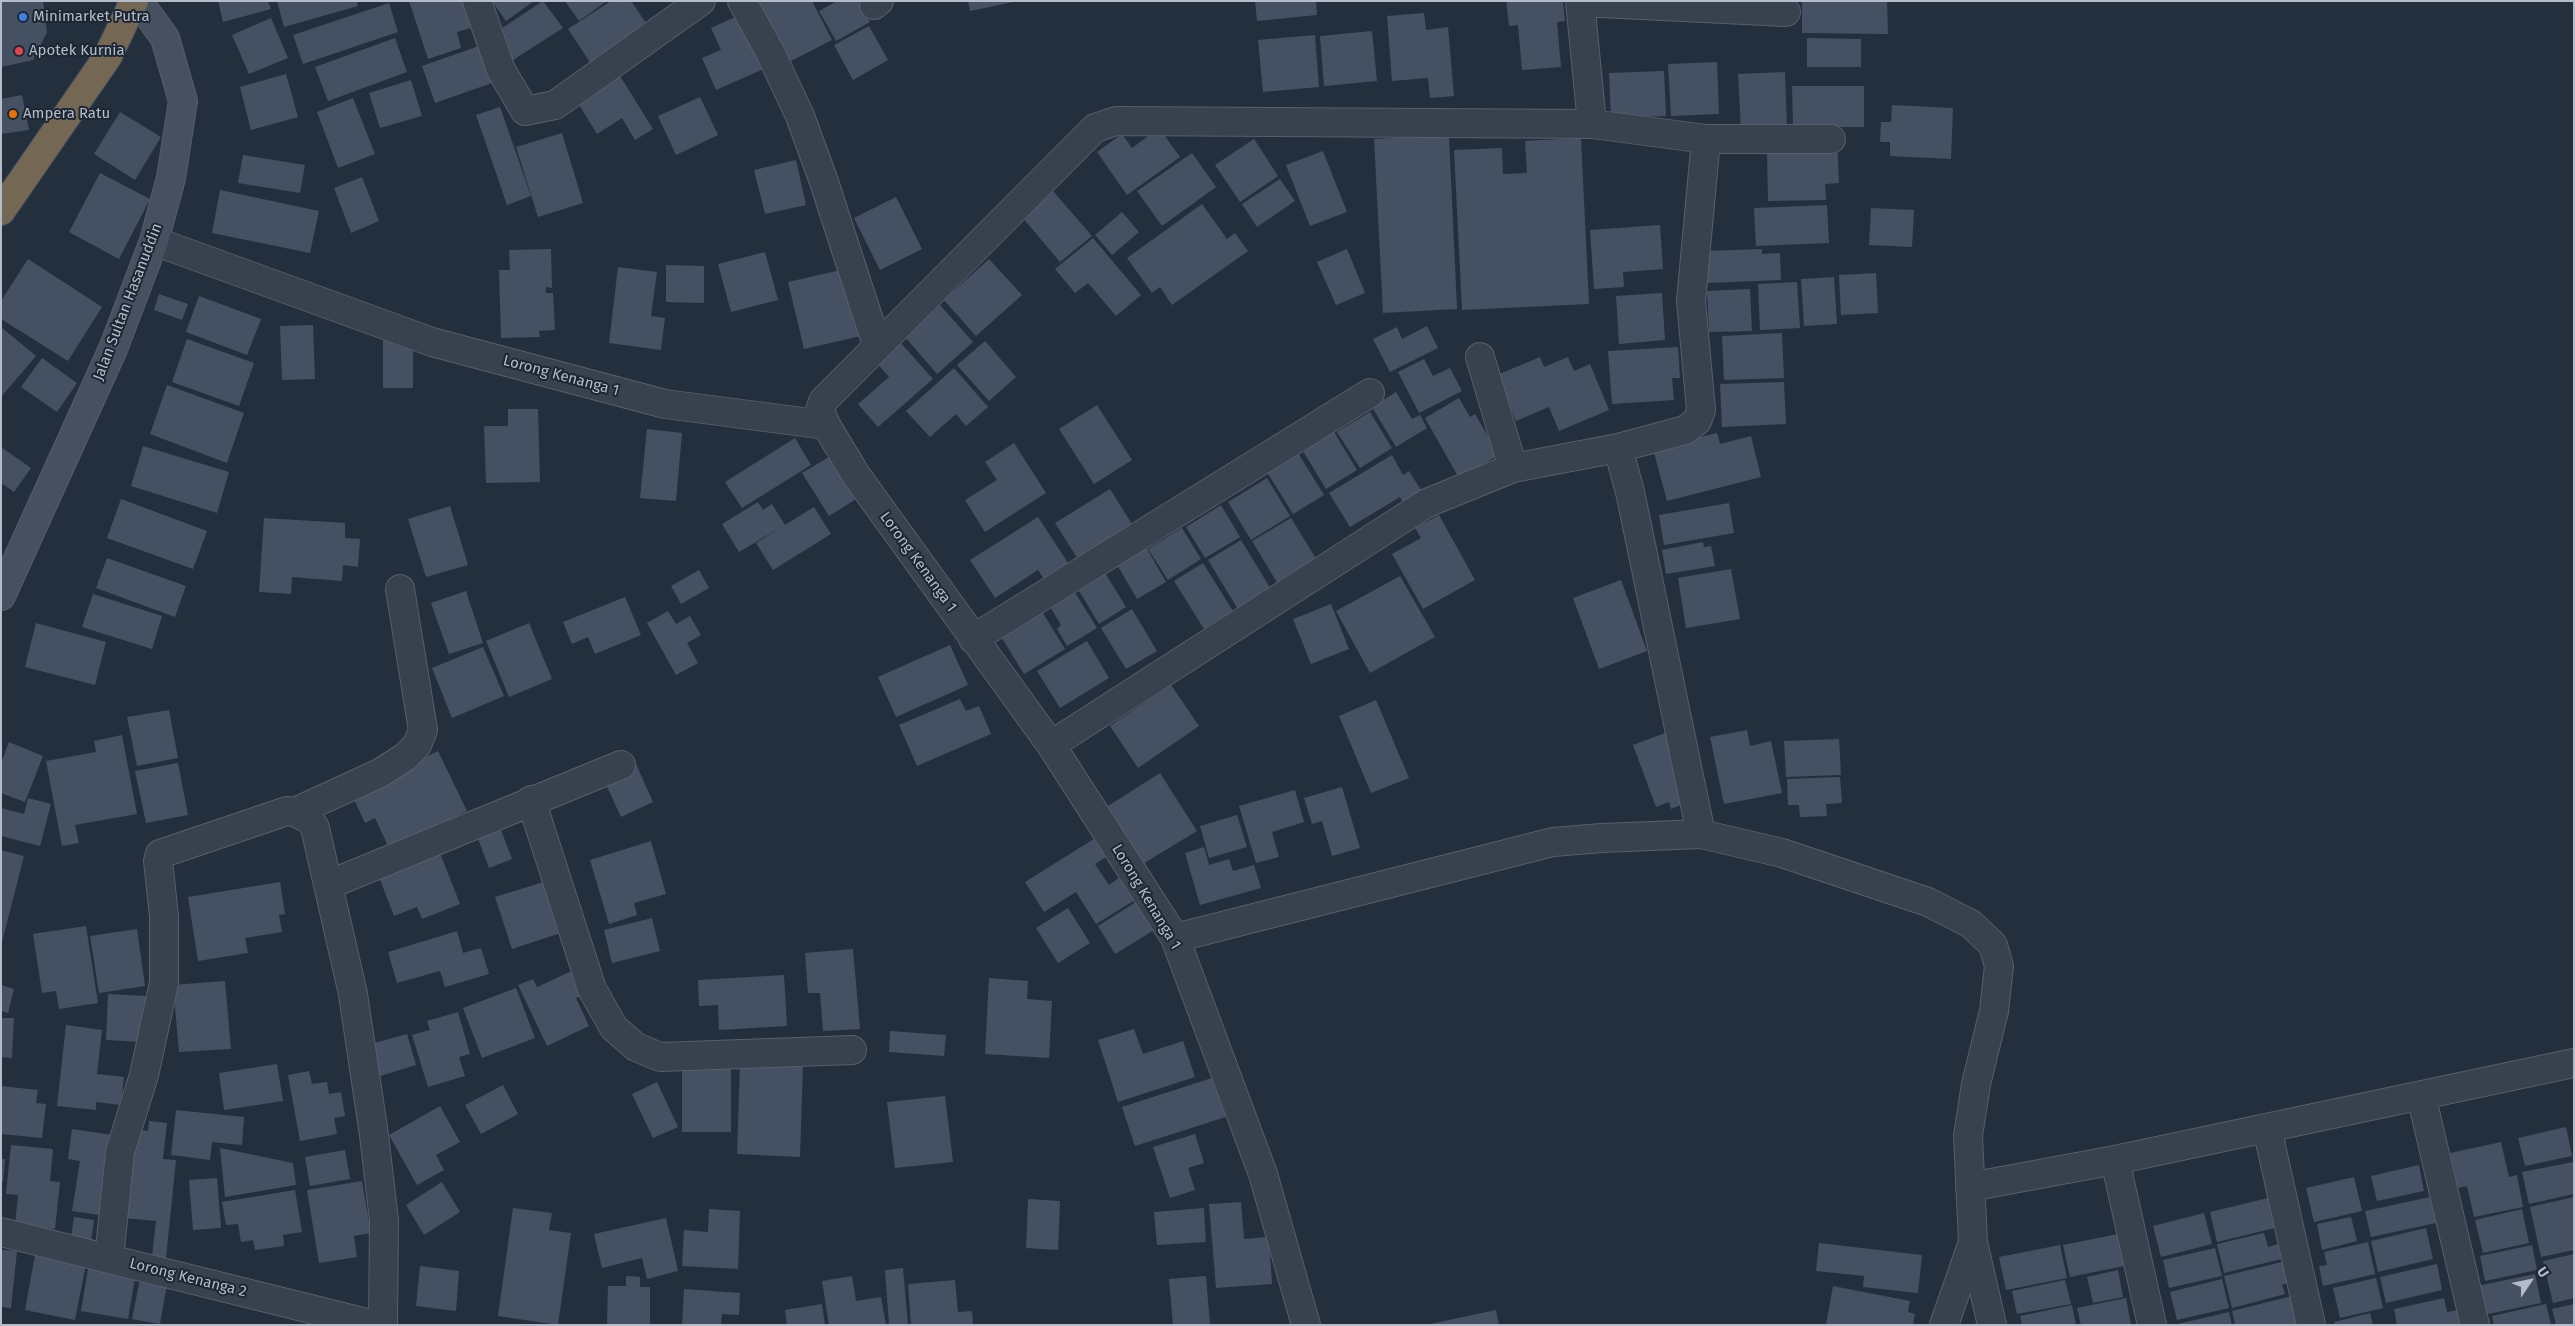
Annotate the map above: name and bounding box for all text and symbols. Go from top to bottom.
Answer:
place label: Minimarket Putra [33,8,150,26]
marker: Minimarket Putra [17,11,29,23]
place label: Apotek Kurnia [29,42,125,60]
marker: Apotek Kurnia [13,45,25,57]
place label: Ampera Ratu [23,105,110,123]
marker: Ampera Ratu [7,108,19,120]
street label: Jalan Sultan Hasanuddin [90,221,166,383]
street label: Lorong Kenanga 1 [501,352,621,400]
street label: Lorong Kenanga 1 [876,508,960,616]
street label: Lorong Kenanga 1 [1108,841,1184,953]
street label: Lorong Kenanga 2 [128,1255,248,1301]
north arrow [2505,1256,2555,1306]
text: U [2533,1264,2552,1281]

